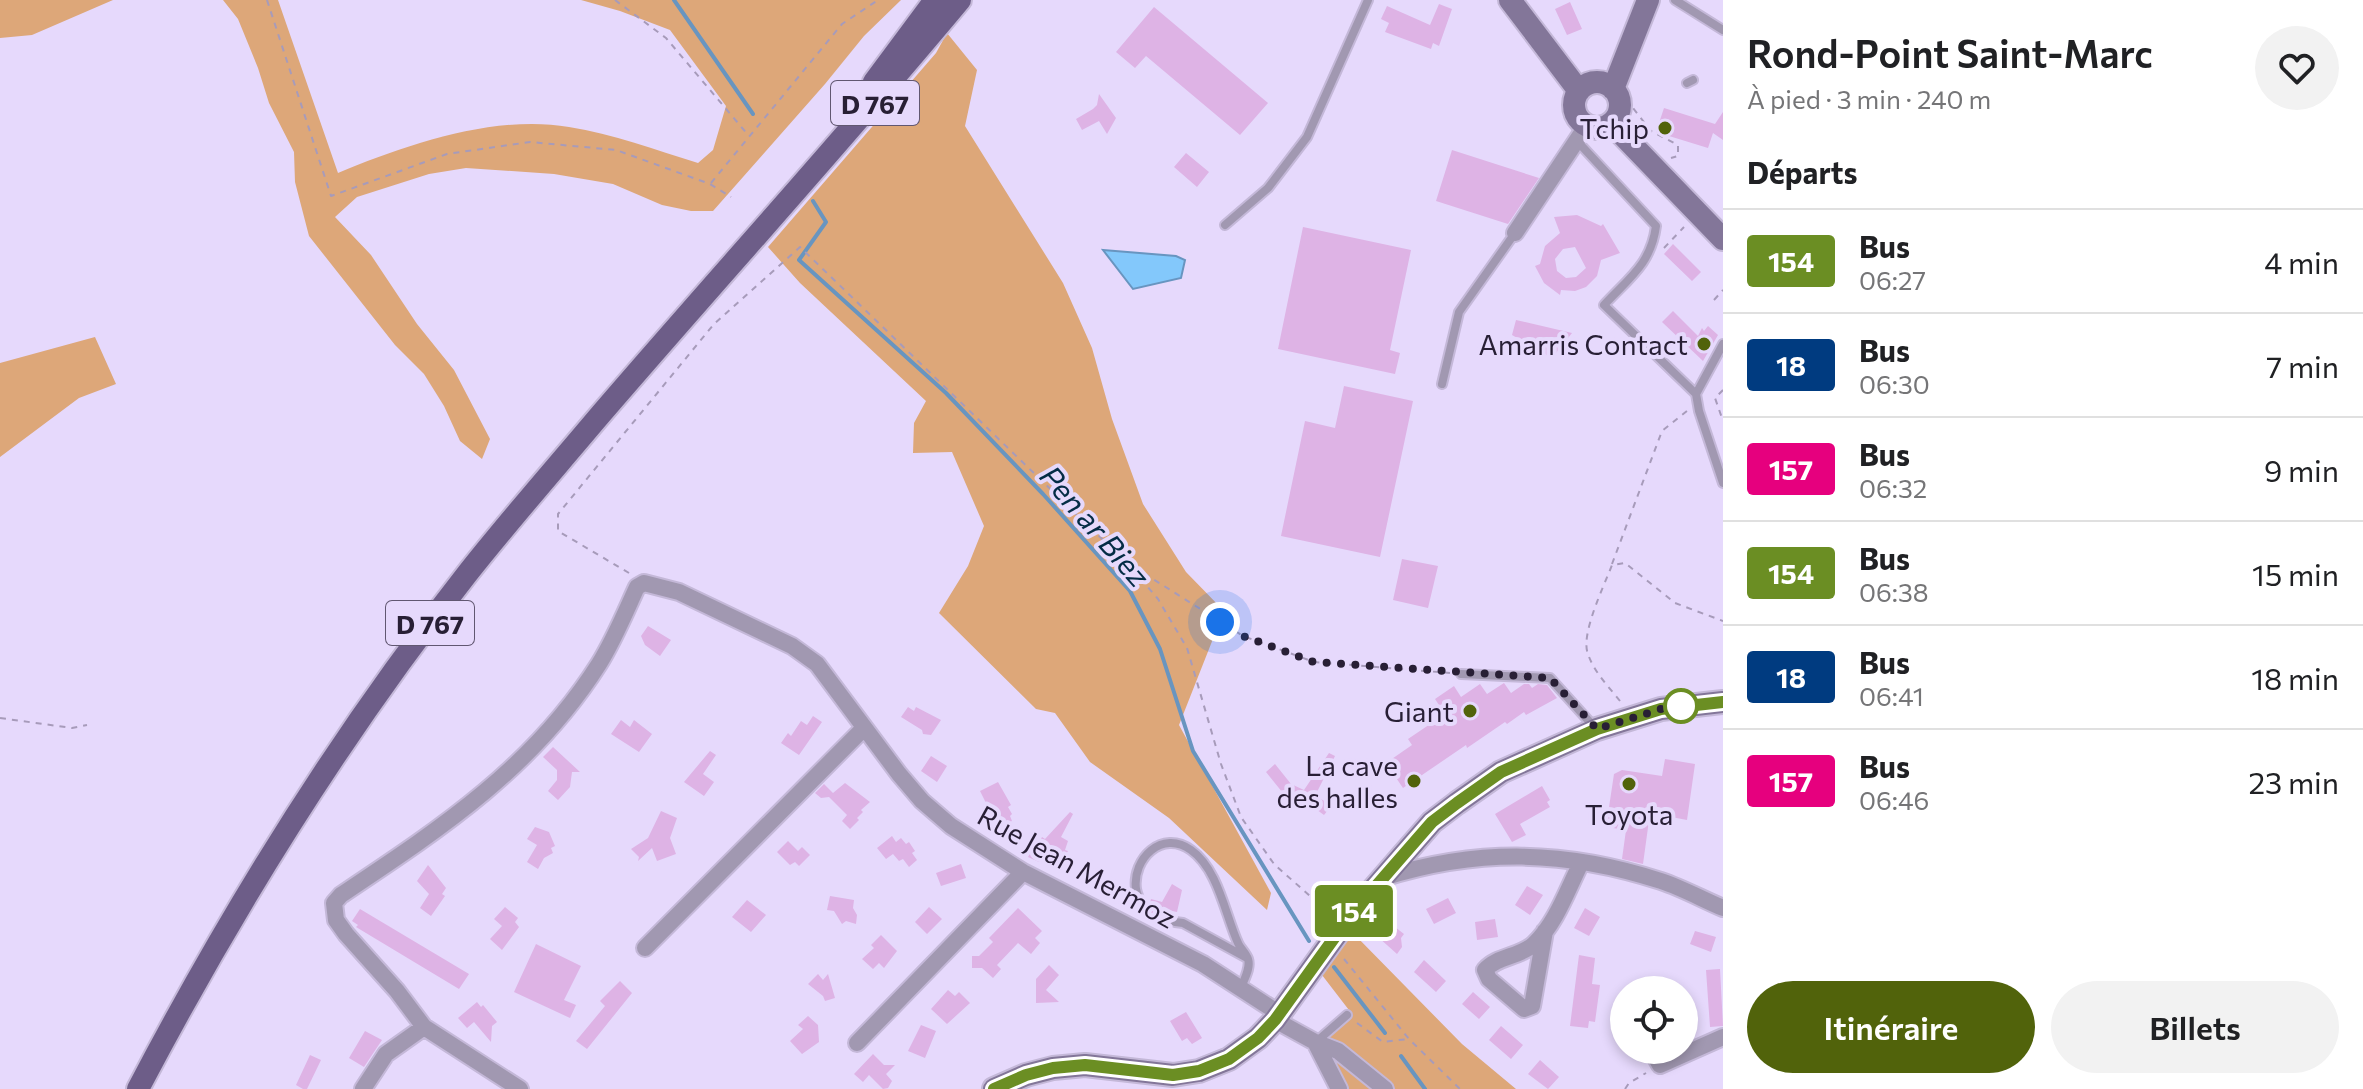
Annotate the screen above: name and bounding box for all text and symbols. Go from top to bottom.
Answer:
button: heart [2255,26,2339,110]
text: Rond-Point Saint-Marc [1747,29,2153,76]
road number: D 767 [831,81,919,125]
text: À pied · 3 min · 240 m [1747,83,1991,114]
place label: Tchip [1580,111,1649,145]
marker: Tchip [1656,119,1674,137]
text: Départs [1747,153,1857,190]
text: Bus [1859,227,1910,264]
text: 4 min [2264,243,2339,280]
text: 154 [1768,244,1814,278]
text: 06:27 [1859,264,1926,295]
place label: Amarris Contact [1479,327,1688,361]
text: Bus [1859,331,1910,368]
marker: Amarris Contact [1695,335,1713,353]
text: 7 min [2266,347,2339,384]
text: 18 [1776,348,1806,382]
text: 06:30 [1859,368,1930,399]
text: Bus [1859,435,1910,472]
text: 9 min [2264,451,2339,488]
text: 157 [1769,452,1813,486]
water label: Pen ar Biez [1033,457,1159,593]
text: 06:32 [1859,472,1927,503]
text: Bus [1859,539,1910,576]
text: 15 min [2252,555,2339,592]
text: 154 [1768,556,1814,590]
text: 06:38 [1859,576,1929,607]
road number: D 767 [386,601,474,645]
your location [1200,602,1240,642]
text: Bus [1859,643,1910,680]
text: 18 min [2251,659,2339,696]
text: 18 [1776,660,1806,694]
text: 06:41 [1859,680,1924,711]
unlabelled marker [1664,689,1698,723]
place label: Giant [1384,694,1454,728]
marker: Giant [1461,702,1479,720]
text: Bus [1859,747,1910,784]
place label: La cave des halles [1277,748,1398,814]
text: 23 min [2248,763,2339,800]
text: 157 [1769,764,1813,798]
marker: La cave des halles [1405,772,1423,790]
marker: Toyota [1620,775,1638,793]
text: 06:46 [1859,784,1929,815]
place label: Toyota [1585,797,1673,831]
street label: Rue Jean Mermoz [972,798,1182,934]
line badge: 154 [1308,885,1400,937]
text: 154 [1331,894,1377,928]
map controls [1610,976,1698,1064]
button: locate [1610,976,1698,1064]
button: Itinéraire [1747,981,2035,1073]
button: Billets [2051,981,2339,1073]

